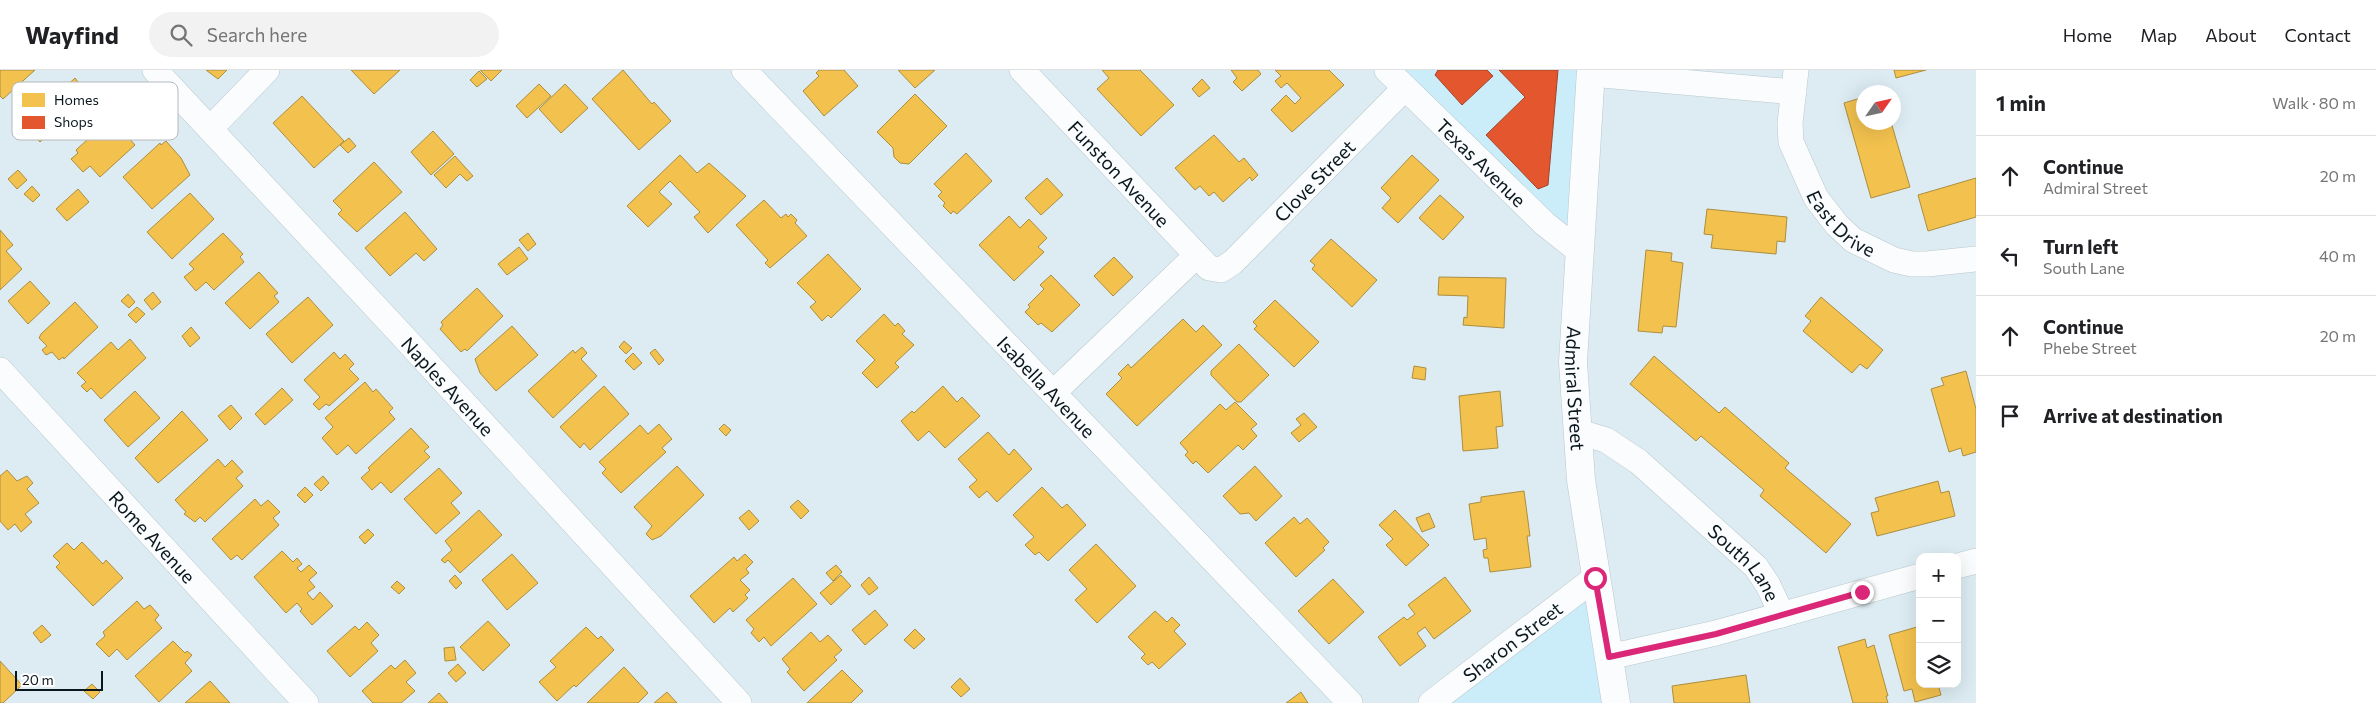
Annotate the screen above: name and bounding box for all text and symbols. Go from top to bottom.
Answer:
search box [149,12,499,57]
text: Wayfind [25,20,119,49]
icon: search [167,21,195,49]
text: Search here [207,23,307,46]
text: Home [2063,24,2112,46]
text: Map [2140,24,2177,46]
text: About [2205,24,2257,46]
text: Contact [2285,24,2351,46]
legend [12,82,178,140]
north arrow [1856,85,1901,130]
text: 1 min [1996,90,2046,115]
text: Homes [54,91,99,108]
text: Walk · 80 m [2272,93,2356,112]
text: Shops [54,113,93,130]
street label: Texas Avenue [1432,113,1531,211]
street label: Funston Avenue [1064,115,1175,231]
street label: Clove Street [1269,134,1359,226]
text: Continue [2043,155,2123,178]
icon: ahead [1996,162,2024,190]
text: 20 m [2320,166,2356,185]
text: Admiral Street [2043,178,2148,197]
street label: East Drive [1803,187,1879,261]
text: Turn left [2043,235,2118,258]
icon: left [1996,242,2024,270]
text: 40 m [2319,246,2356,265]
text: South Lane [2043,258,2125,277]
text: Continue [2043,315,2123,338]
icon: ahead [1996,322,2024,350]
street label: Admiral Street [1561,325,1590,452]
text: 20 m [2320,326,2356,345]
street label: Isabella Avenue [993,331,1101,442]
street label: Naples Avenue [397,332,499,440]
text: Phebe Street [2043,338,2137,357]
icon: arrive [1996,402,2024,430]
text: Arrive at destination [2043,404,2223,427]
street label: Rome Avenue [105,486,201,587]
street label: South Lane [1704,519,1785,604]
map controls [1916,553,1961,688]
button: + [1916,553,1961,598]
route start [1584,567,1607,590]
route end [1851,581,1874,604]
street label: Sharon Street [1458,596,1567,686]
button: − [1916,598,1961,643]
button: layers [1916,643,1961,688]
scale bar [15,668,102,691]
text: 20 m [22,671,54,688]

